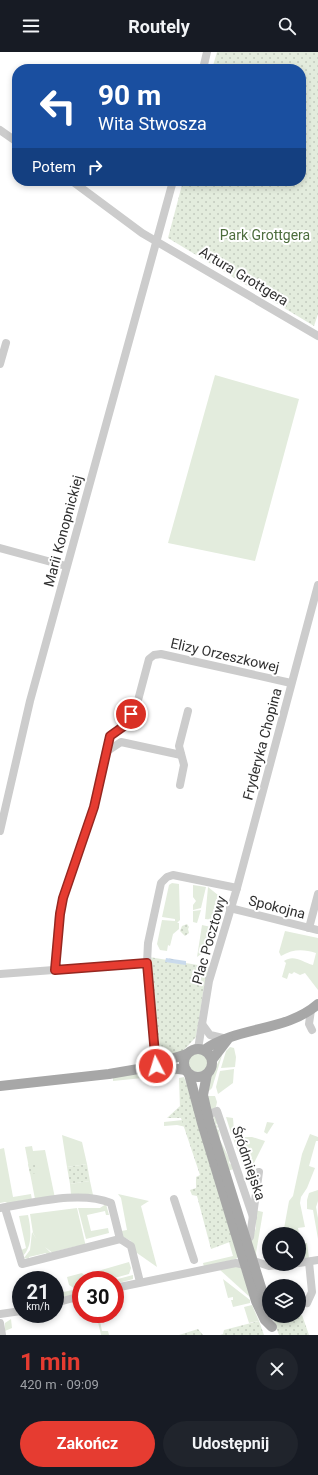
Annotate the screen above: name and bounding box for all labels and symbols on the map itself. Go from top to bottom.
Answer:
park label: Park Grottgera [220,227,310,243]
street label: Artura Grottgera [197,243,291,309]
street label: Marii Konopnickiej [40,474,86,588]
street label: Elizy Orzeszkowej [169,635,281,675]
street label: Fryderyka Chopina [239,686,285,802]
pin [114,697,148,731]
street label: Spokojna [247,892,307,922]
street label: Plac Pocztowy [189,894,229,986]
position arrow [135,1045,177,1087]
street label: Śródmiejska [229,1124,270,1202]
speed limit sign: 30 [72,1271,124,1323]

